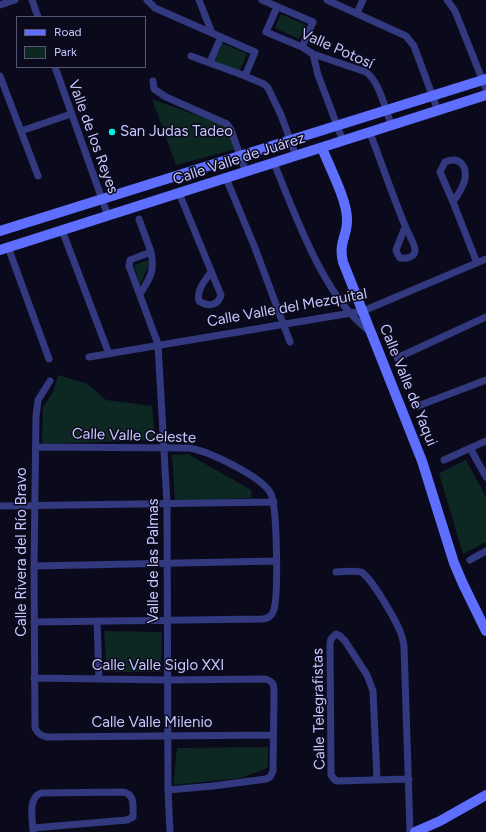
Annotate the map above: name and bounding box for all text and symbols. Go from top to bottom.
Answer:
legend [16,16,146,68]
text: Road [54,25,82,39]
street label: Valle Potosí [298,25,376,73]
text: Park [54,45,77,59]
street label: Valle de los Reyes [64,78,122,196]
place label: San Judas Tadeo [120,123,233,141]
marker: San Judas Tadeo [107,127,117,137]
street label: Calle Valle de Juárez [171,129,307,189]
street label: Calle Valle del Mezquital [206,285,368,331]
street label: Calle Valle de Yaqui [375,321,441,449]
street label: Calle Valle Celeste [72,425,196,447]
street label: Calle Rivera del Río Bravo [13,467,31,637]
street label: Valle de las Palmas [145,498,163,624]
street label: Calle Telegrafistas [309,648,329,770]
street label: Calle Valle Siglo XXI [92,657,224,675]
street label: Calle Valle Milenio [91,714,213,732]

